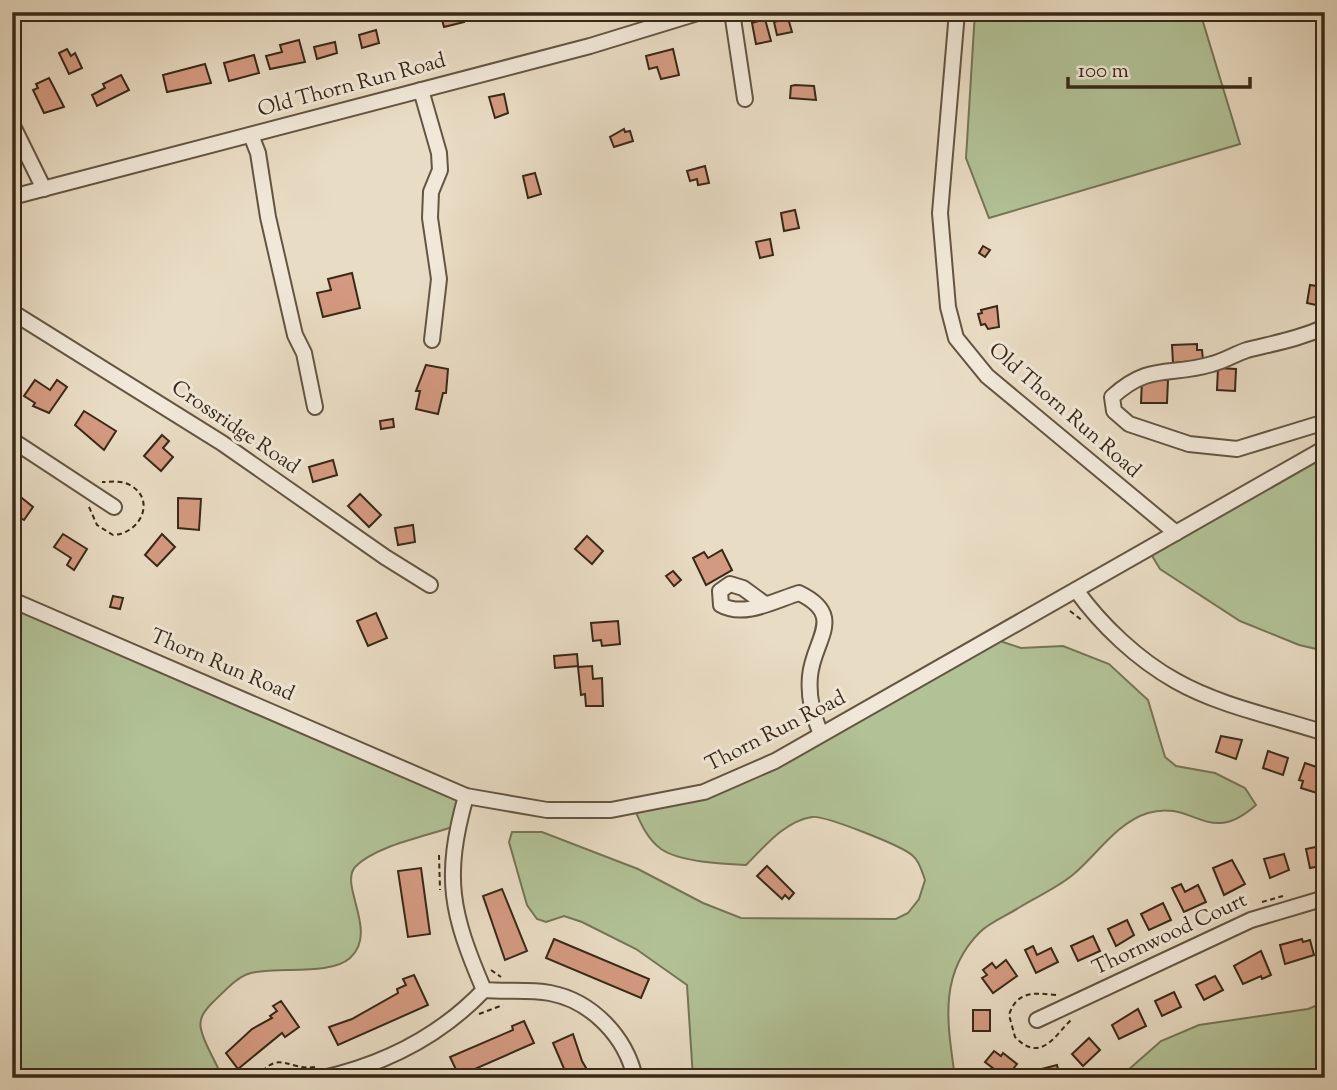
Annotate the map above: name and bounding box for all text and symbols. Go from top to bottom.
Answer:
street label: Old Thorn Run Road [255,46,450,126]
scale bar [1068,46,1250,90]
text: 100 m [1078,57,1129,87]
street label: Old Thorn Run Road [981,336,1147,486]
street label: Crossridge Road [165,374,305,482]
street label: Thorn Run Road [145,622,299,710]
street label: Thorn Run Road [701,684,851,780]
street label: Thornwood Court [1088,886,1252,984]

